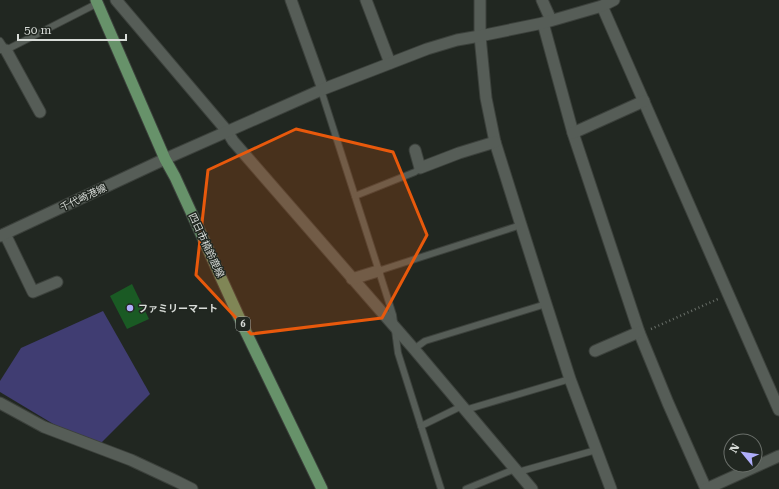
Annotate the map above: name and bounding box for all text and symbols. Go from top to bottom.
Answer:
scale bar [18,16,126,42]
text: 50 m [24,23,51,37]
street label: 千代崎港線 [58,182,108,213]
street label: 四日市楠鈴鹿線 [187,211,226,279]
marker: ファミリーマート [125,303,135,313]
place label: ファミリーマート [138,303,218,314]
road number: 6 [236,317,250,331]
north arrow [723,433,763,473]
text: N [727,441,743,455]

